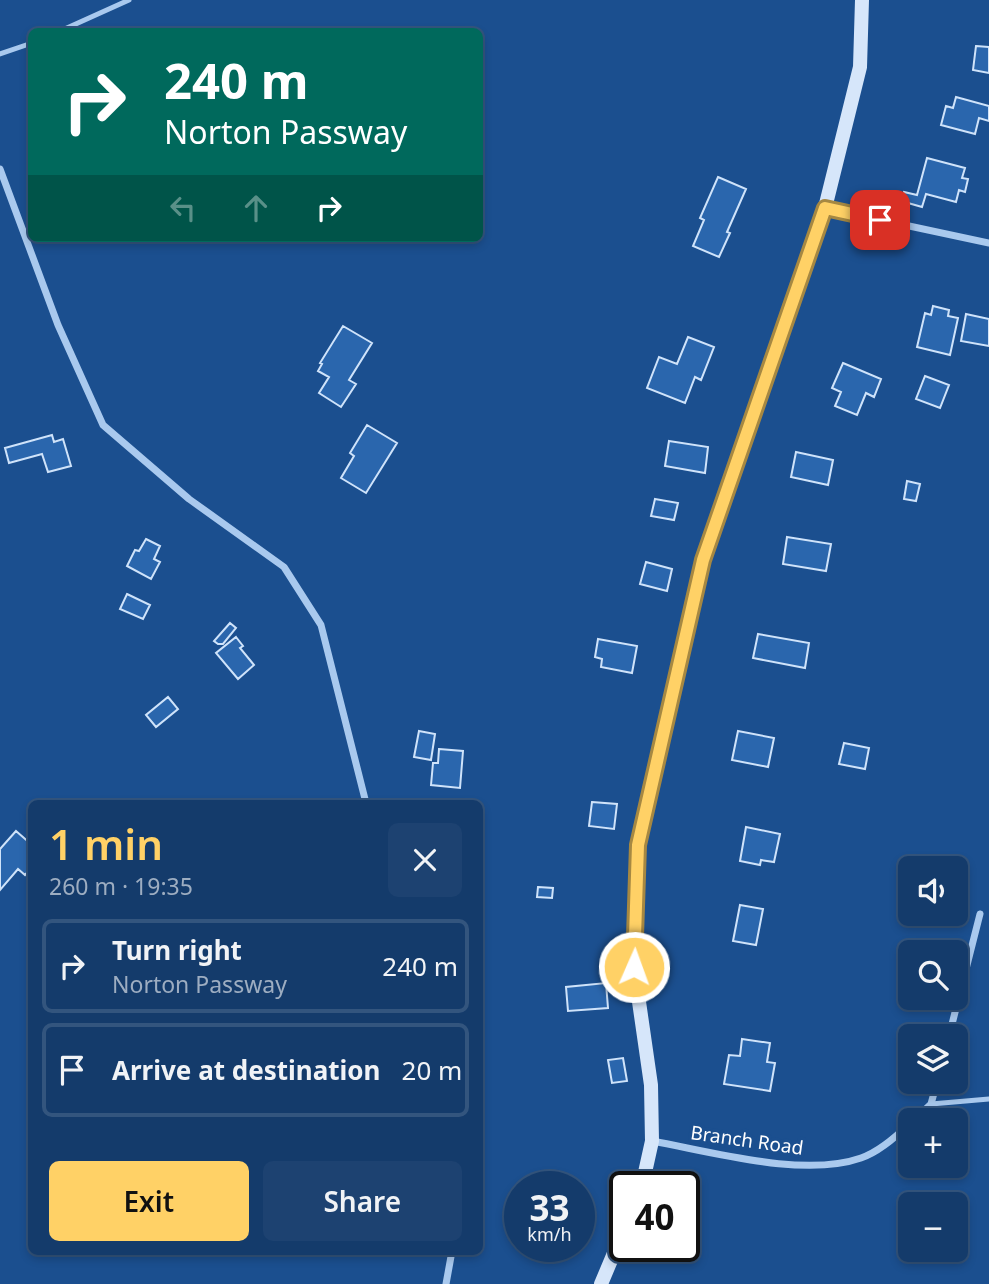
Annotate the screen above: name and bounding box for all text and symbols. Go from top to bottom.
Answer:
text: 240 m [164,47,309,113]
icon: right [49,56,140,147]
text: Norton Passway [164,110,407,153]
icon: left [164,189,202,227]
icon: ahead [237,189,275,227]
icon: right [310,189,348,227]
pin [850,190,910,250]
icon: arrive [861,201,899,239]
text: 1 min [49,815,163,872]
button: close [388,823,462,897]
map controls [898,856,968,1262]
button: sound [898,856,968,926]
text: 260 m · 19:35 [49,870,193,902]
position arrow [597,930,671,1004]
text: Turn right [112,932,242,968]
button: search [898,940,968,1010]
icon: right [53,947,91,985]
text: 240 m [382,948,458,984]
text: Norton Passway [112,968,287,1000]
button: layers [898,1024,968,1094]
icon: arrive [53,1051,91,1089]
text: Arrive at destination [112,1052,381,1088]
text: 20 m [402,1052,462,1088]
button: + [898,1108,968,1178]
street label: Branch Road [689,1119,805,1161]
button: Exit [49,1161,249,1241]
button: Share [263,1161,462,1241]
speed limit sign: 40 [609,1171,700,1262]
text: 33 [529,1184,570,1231]
button: − [898,1192,968,1262]
text: km/h [527,1222,572,1246]

